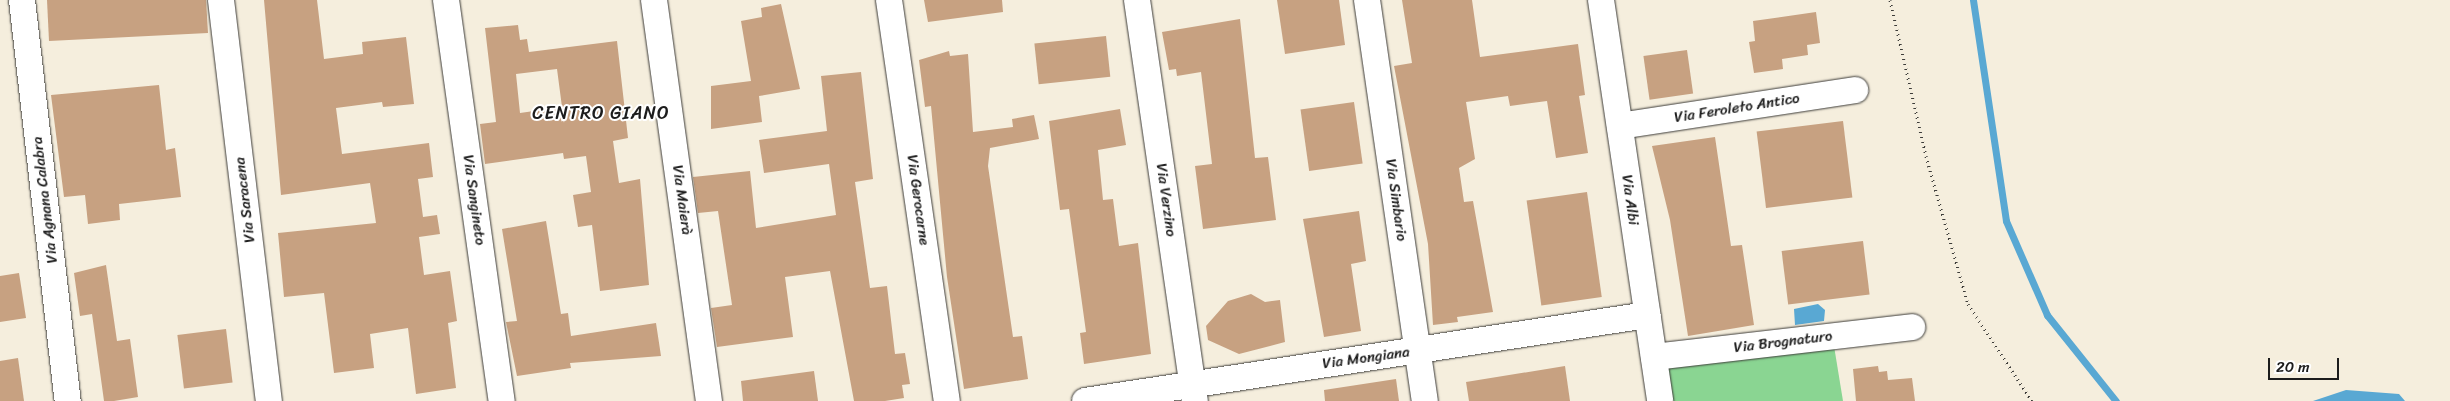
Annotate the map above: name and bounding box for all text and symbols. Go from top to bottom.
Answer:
street label: Via Feroleto Antico [1673,89,1801,127]
district label: CENTRO GIANO [531,102,671,124]
street label: Via Agnana Calabra [28,136,62,264]
street label: Via Gerocarne [903,153,933,247]
street label: Via Sangineto [459,154,489,246]
street label: Via Saracena [231,156,259,244]
street label: Via Simbario [1381,158,1411,242]
street label: Via Verzino [1152,163,1180,237]
street label: Via Maierà [668,164,696,236]
street label: Via Albi [1618,174,1642,226]
street label: Via Brognaturo [1733,327,1833,357]
street label: Via Mongiana [1322,343,1410,373]
scale bar [2270,348,2341,380]
text: 20 m [2276,354,2310,380]

